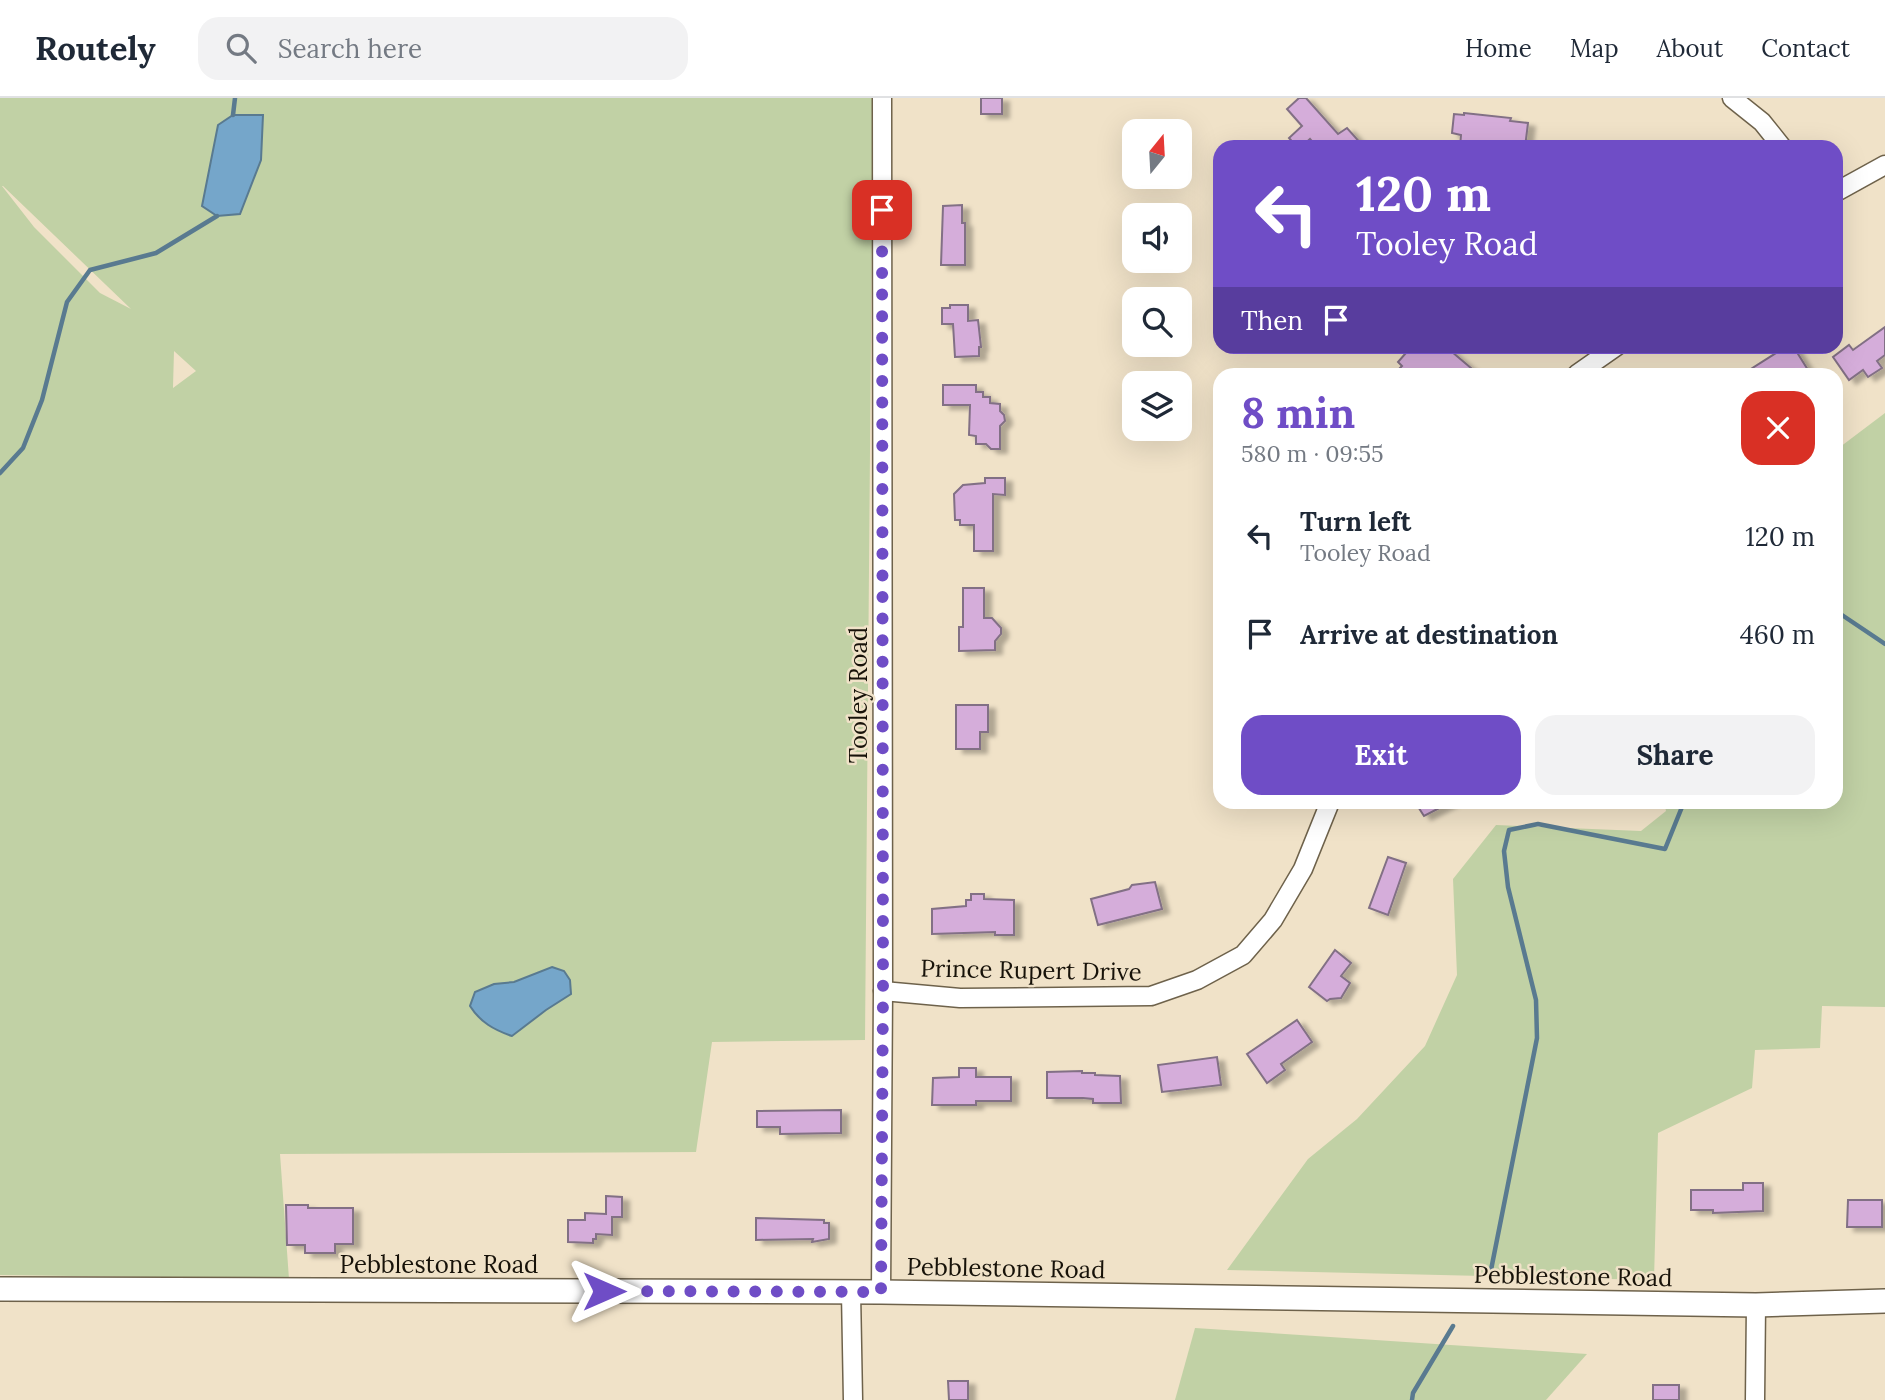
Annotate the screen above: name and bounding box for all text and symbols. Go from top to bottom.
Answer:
search box [198,17,688,80]
text: Routely [35,27,156,69]
icon: search [222,29,260,67]
text: Search here [278,32,422,65]
text: Home [1465,33,1532,64]
text: Map [1570,33,1619,64]
text: About [1657,33,1723,64]
text: Contact [1761,33,1850,64]
north arrow [1122,119,1192,189]
map controls [1122,119,1192,441]
text: 120 m [1356,162,1491,224]
icon: left [1241,168,1332,259]
pin [852,180,912,240]
icon: arrive [863,191,901,229]
button: sound [1122,203,1192,273]
text: Tooley Road [1356,223,1538,264]
button: search [1122,287,1192,357]
icon: arrive [1317,301,1355,339]
text: Then [1241,304,1303,337]
button: layers [1122,371,1192,441]
text: 8 min [1241,386,1355,440]
button: close [1741,391,1815,465]
text: 580 m · 09:55 [1241,439,1384,468]
text: Turn left [1300,505,1411,538]
icon: left [1241,517,1279,555]
text: 120 m [1745,520,1815,553]
text: Tooley Road [1300,538,1431,567]
icon: arrive [1241,615,1279,653]
text: Arrive at destination [1300,618,1558,651]
text: 460 m [1740,618,1815,651]
street label: Tooley Road [843,627,874,763]
button: Exit [1241,715,1521,795]
button: Share [1535,715,1815,795]
street label: Prince Rupert Drive [920,953,1142,987]
street label: Pebblestone Road [340,1249,538,1280]
street label: Pebblestone Road [906,1251,1106,1285]
position arrow [567,1254,641,1328]
street label: Pebblestone Road [1473,1259,1673,1293]

